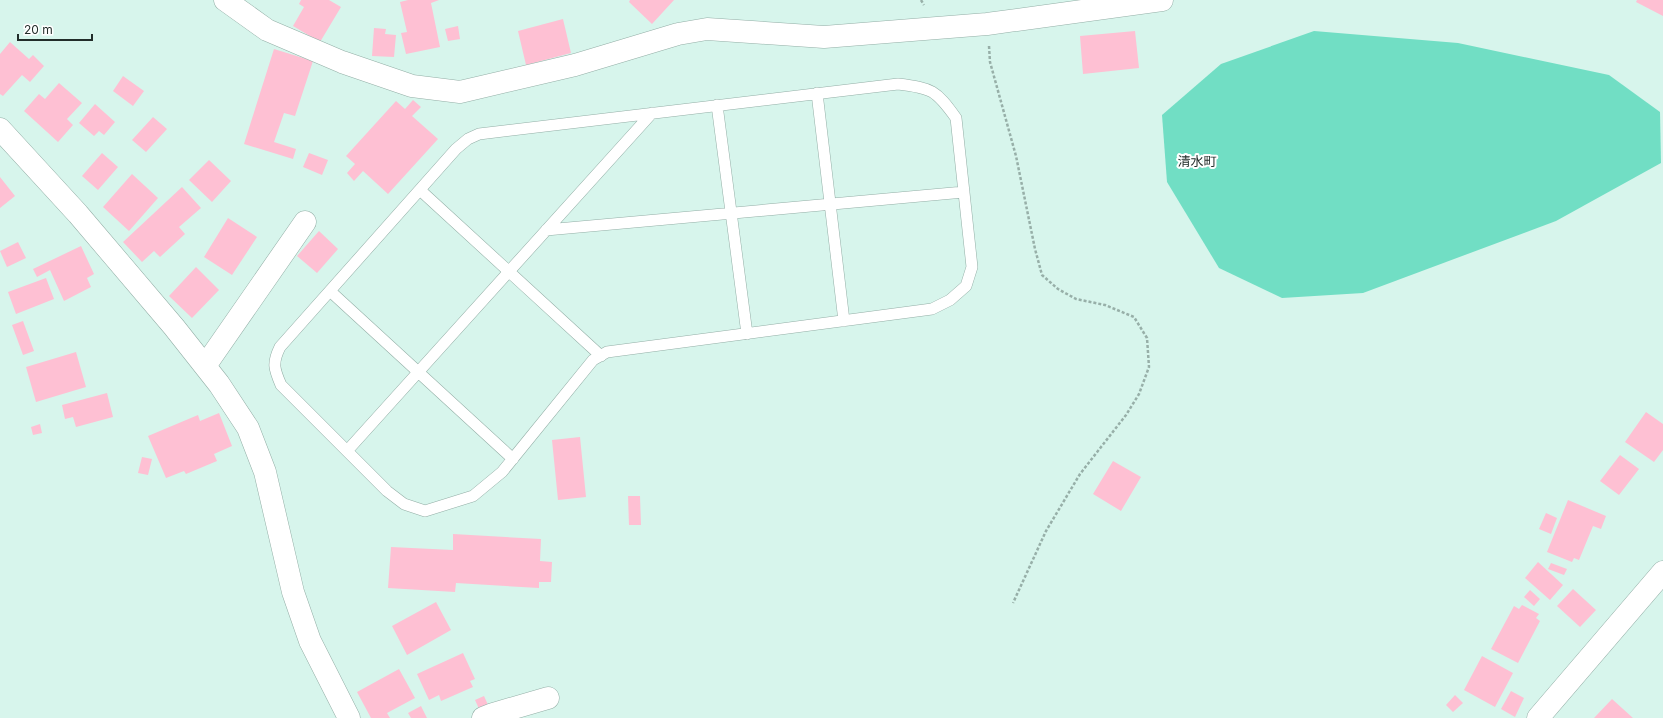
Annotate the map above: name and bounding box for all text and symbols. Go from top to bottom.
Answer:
scale bar [18,16,92,42]
text: 20 m [24,22,53,37]
district label: 清水町 [1177,153,1217,169]

